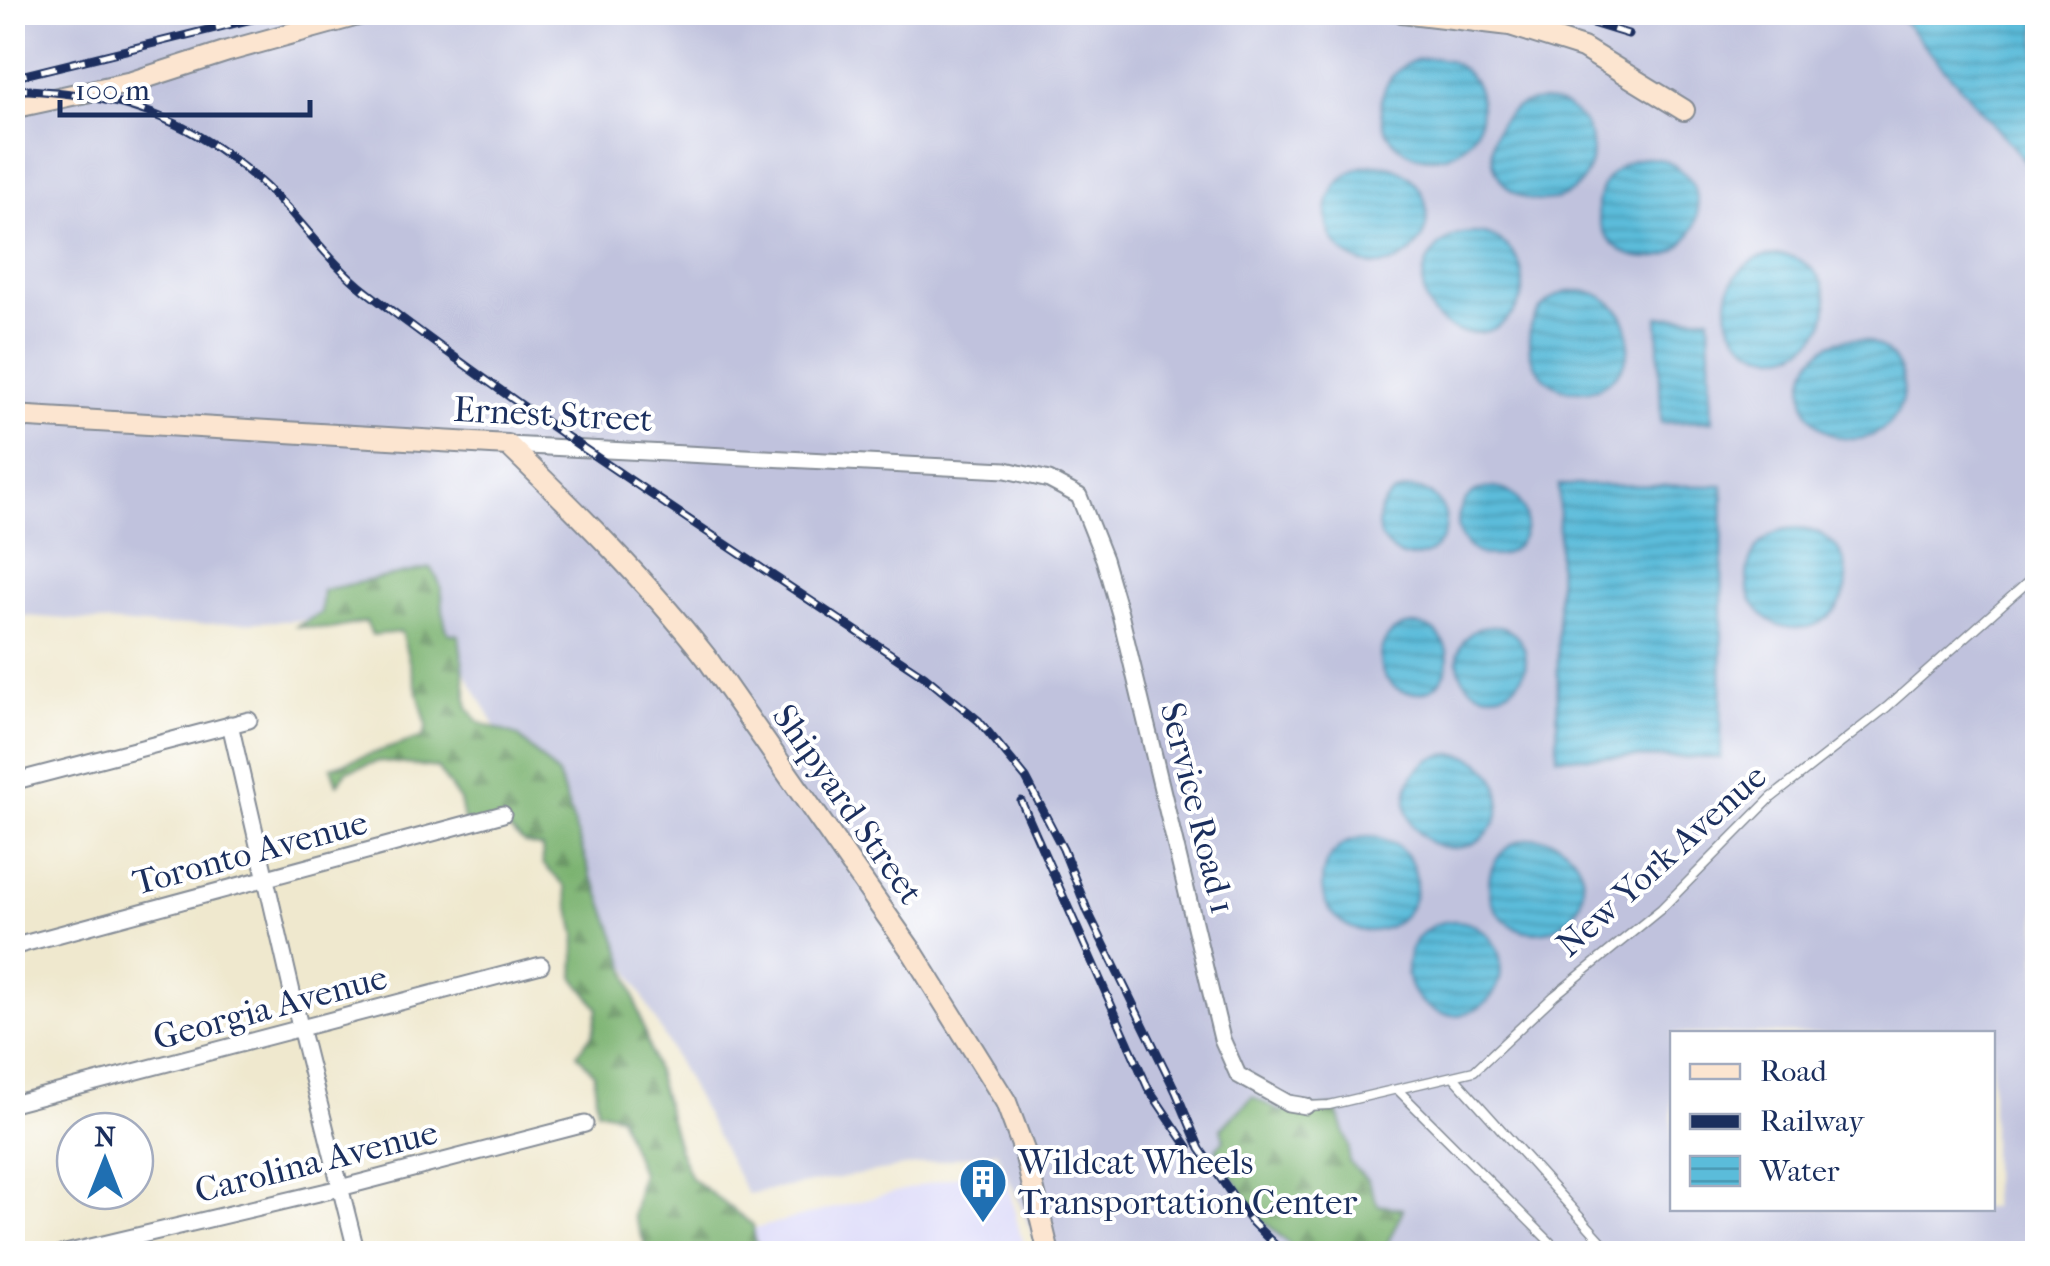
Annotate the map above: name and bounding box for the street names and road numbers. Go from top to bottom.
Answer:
street label: Ernest Street [453,389,654,440]
street label: Shipyard Street [764,697,932,912]
street label: Service Road 1 [1151,698,1244,918]
street label: New York Avenue [1548,756,1775,965]
street label: Toronto Avenue [129,802,372,903]
street label: Georgia Avenue [149,957,391,1058]
street label: Carolina Avenue [190,1111,442,1211]

